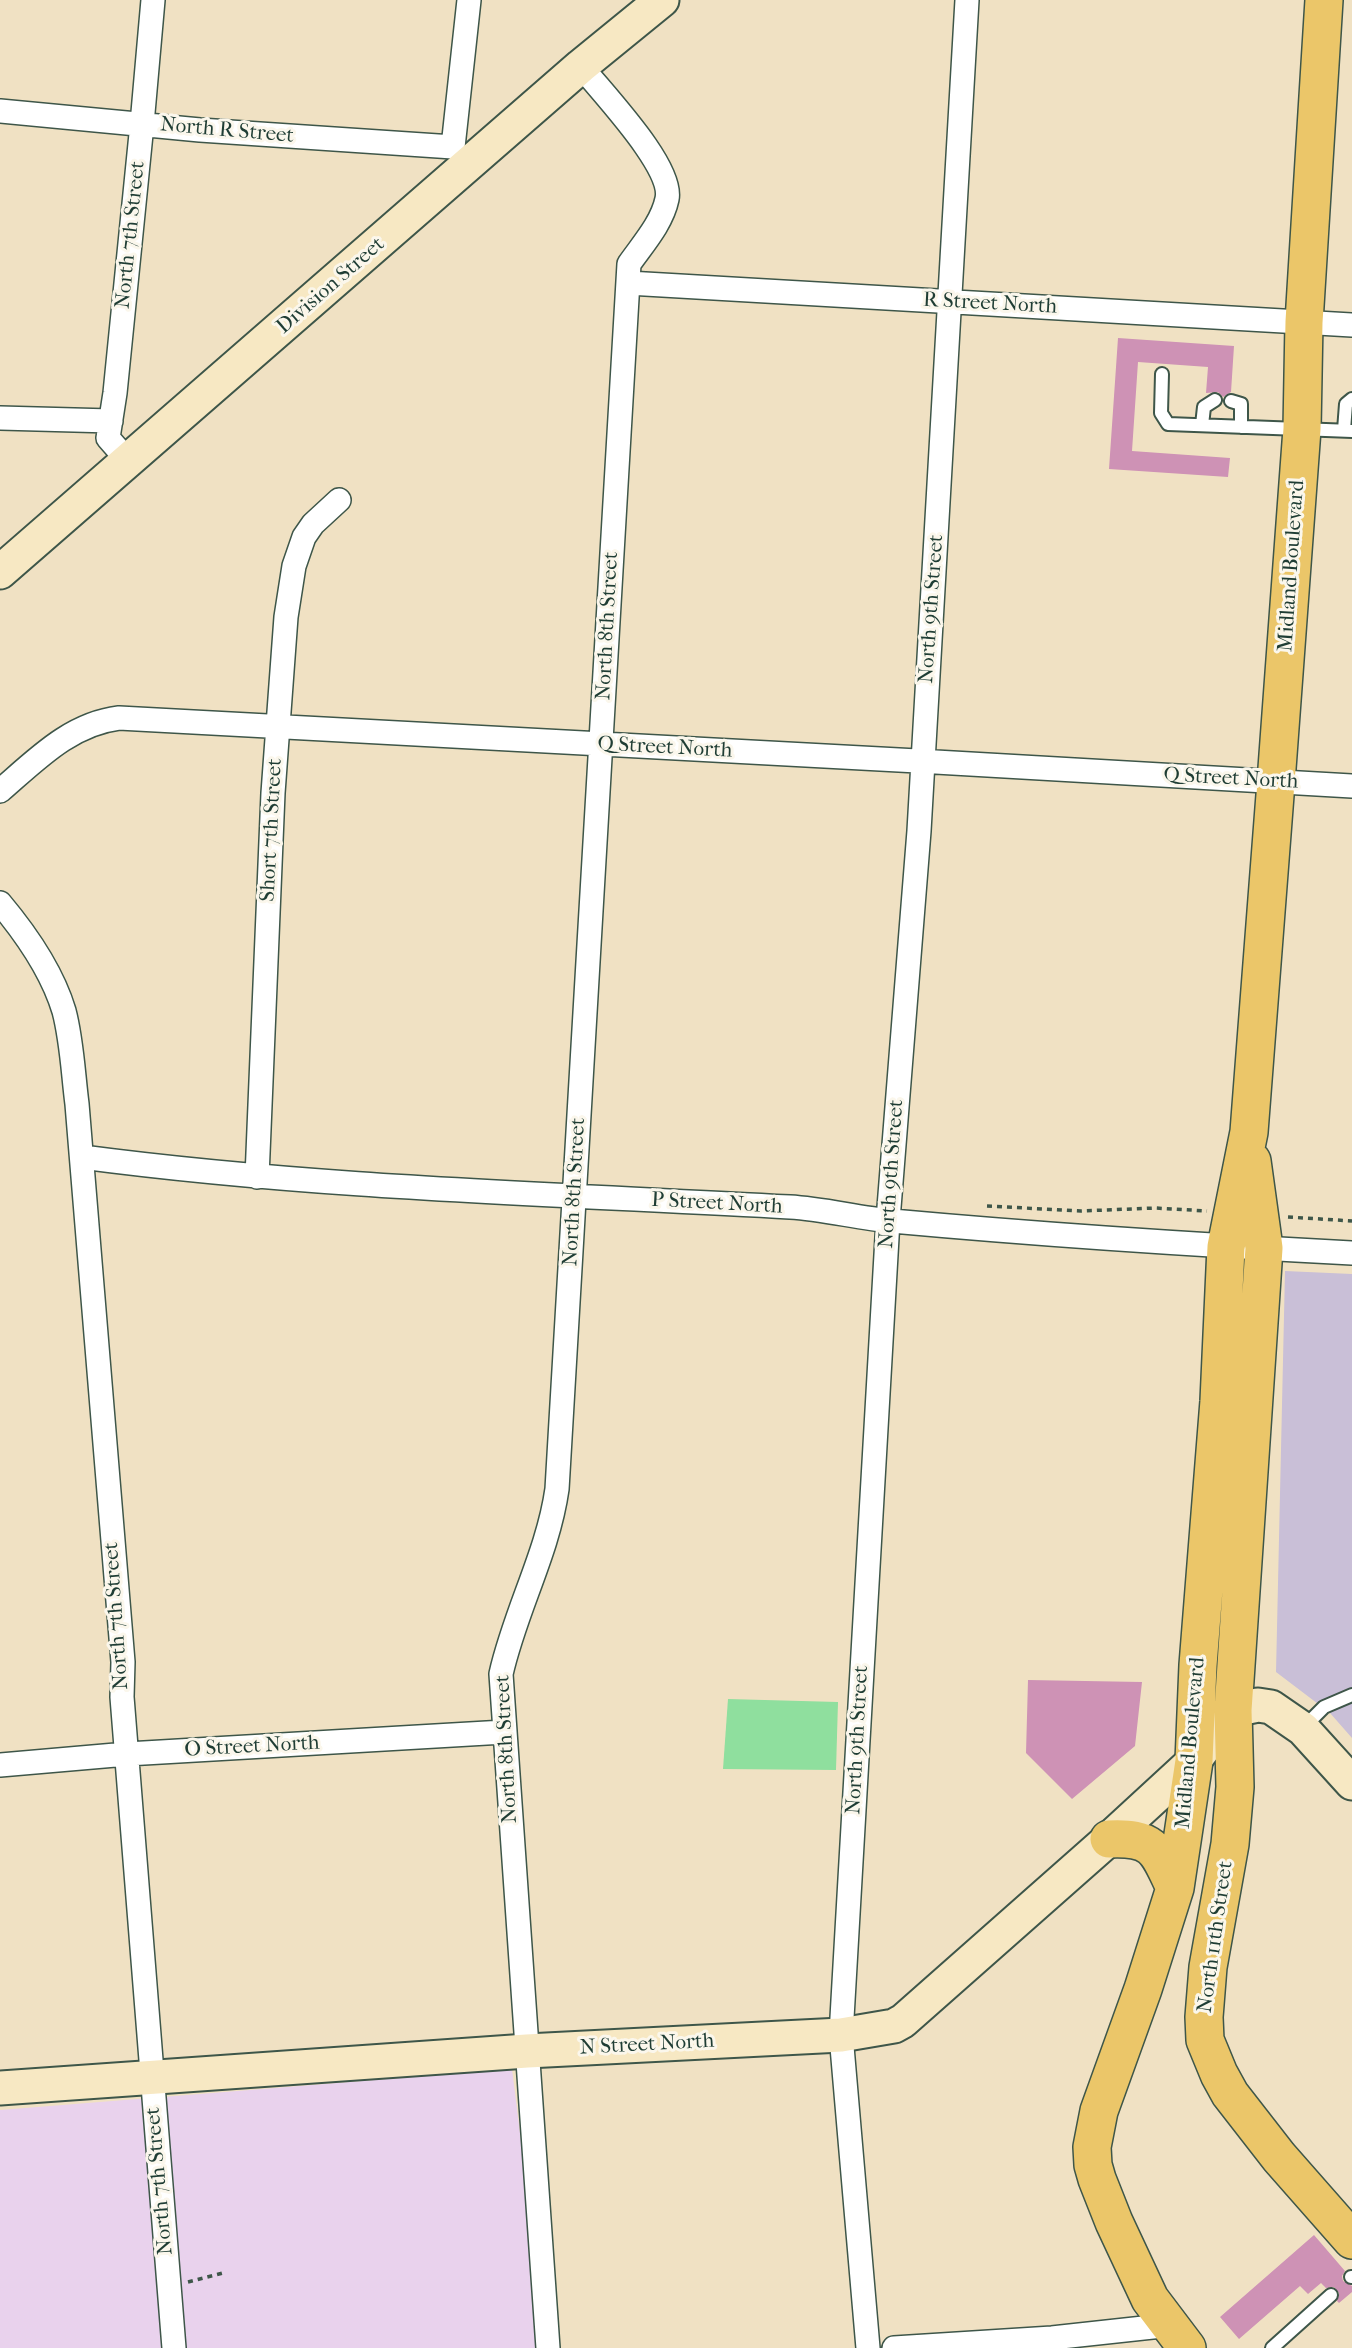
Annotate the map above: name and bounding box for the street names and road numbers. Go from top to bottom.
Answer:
street label: North R Street [159,113,295,149]
street label: North 7th Street [111,160,151,310]
street label: Division Street [272,232,390,340]
street label: R Street North [922,288,1058,320]
street label: Midland Boulevard [1273,479,1311,653]
street label: North 9th Street [914,534,950,684]
street label: North 8th Street [592,551,624,701]
street label: Q Street North [597,732,733,764]
street label: Short 7th Street [256,758,288,902]
street label: Q Street North [1163,763,1299,795]
street label: North 9th Street [874,1099,910,1249]
street label: North 8th Street [559,1117,591,1267]
street label: P Street North [651,1188,783,1220]
street label: North 7th Street [99,1541,135,1691]
street label: Midland Boulevard [1171,1656,1211,1830]
street label: North 9th Street [842,1665,874,1815]
street label: North 8th Street [491,1674,523,1824]
street label: O Street North [184,1731,320,1763]
street label: North 11th Street [1193,1859,1239,2015]
street label: N Street North [579,2029,715,2061]
street label: North 7th Street [141,2106,179,2256]

